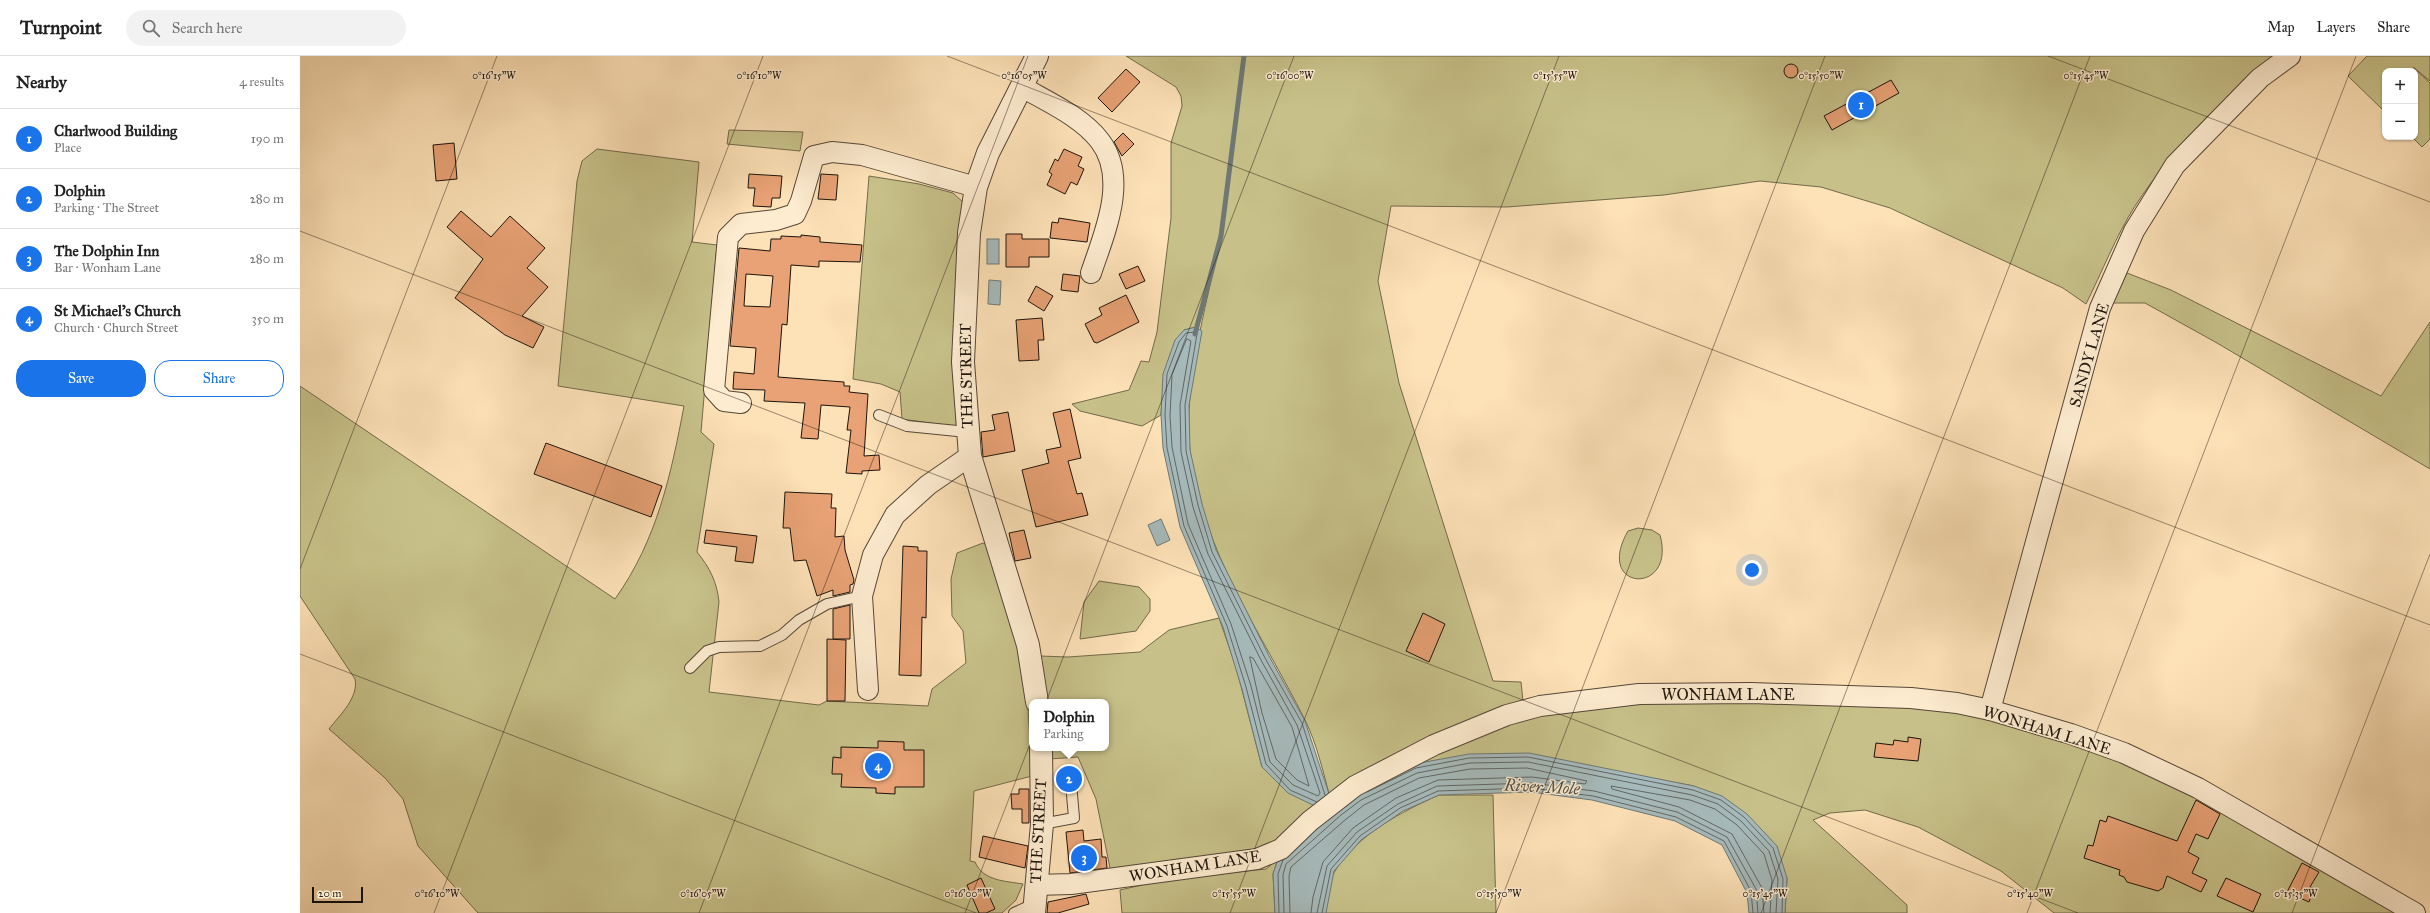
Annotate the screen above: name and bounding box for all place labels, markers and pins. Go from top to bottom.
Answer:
pin: 1 [1848,90,1874,120]
pin: 4 [865,751,891,781]
pin: 2 [1056,764,1082,794]
pin: 3 [1071,843,1097,873]

